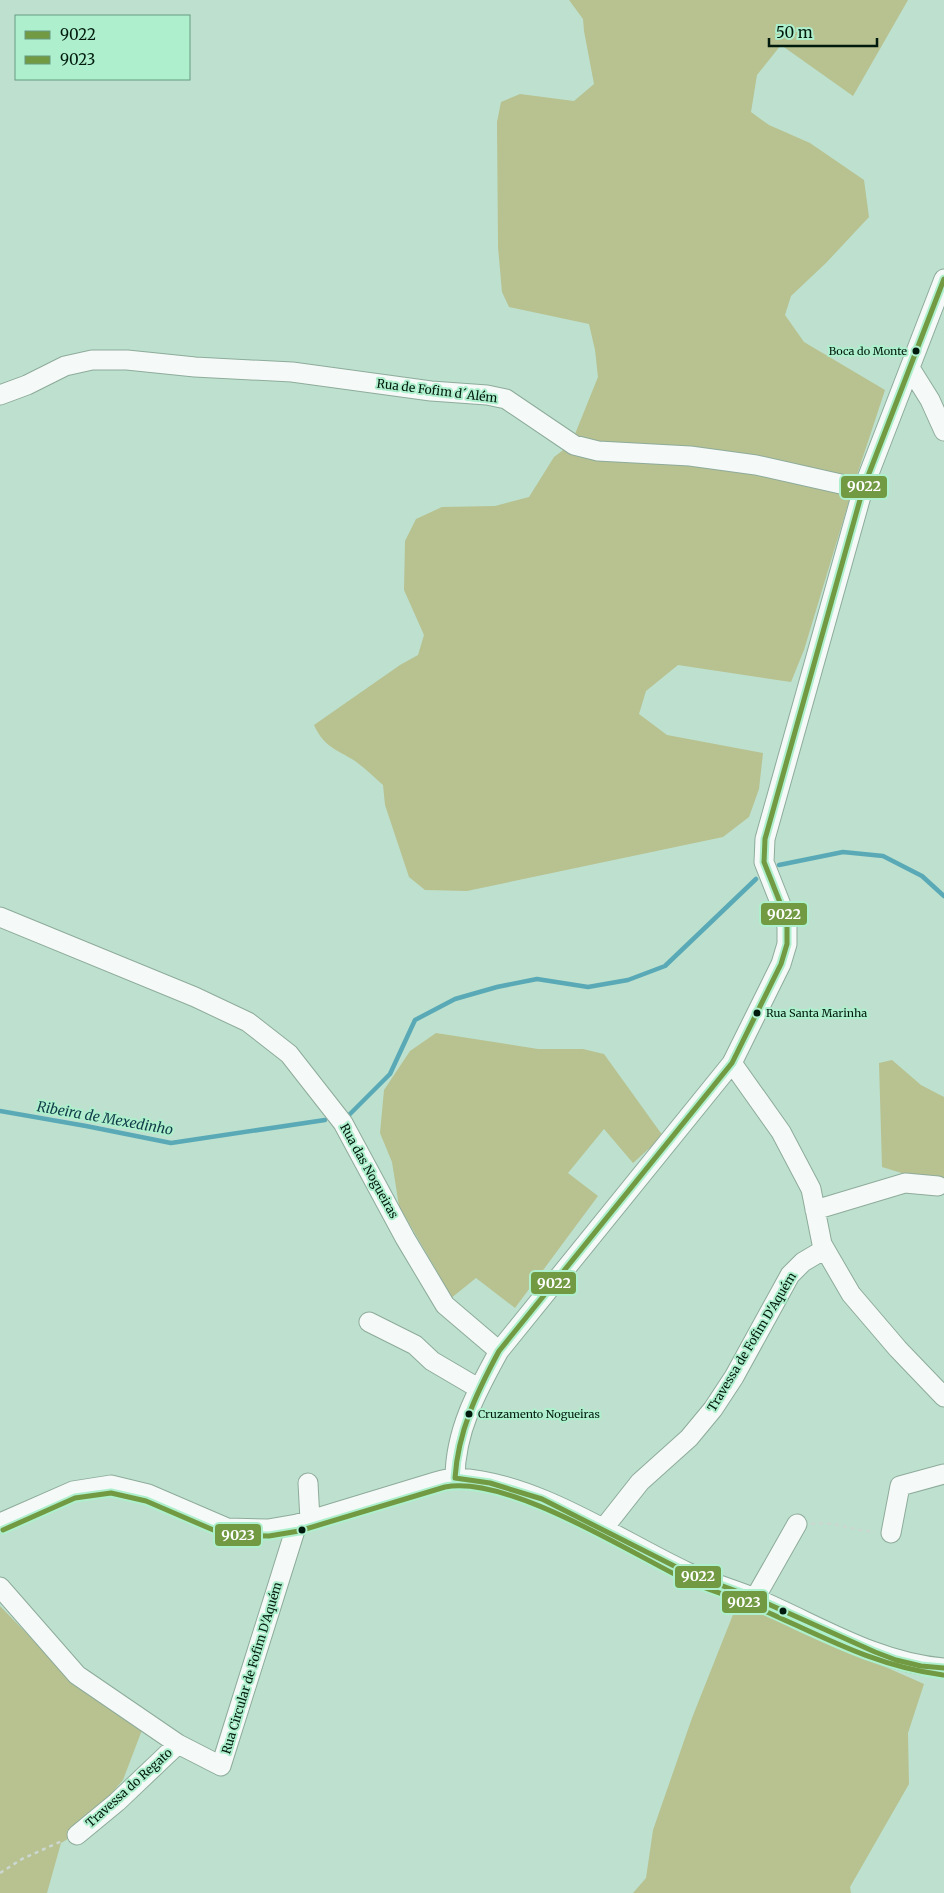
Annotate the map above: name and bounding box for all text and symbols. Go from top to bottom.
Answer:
legend [15,15,190,80]
scale bar [769,15,876,47]
text: 50 m [776,23,813,42]
text: 9022 [60,25,96,44]
text: 9023 [60,50,95,69]
place label: Boca do Monte [829,344,907,358]
marker: Boca do Monte [911,346,921,356]
street label: Rua de Fofim d´Além [376,376,498,405]
line badge: 9022 [840,475,888,499]
text: 9022 [847,477,881,495]
line badge: 9022 [760,902,808,926]
text: 9022 [767,905,801,923]
place label: Rua Santa Marinha [766,1006,867,1020]
marker: Rua Santa Marinha [752,1008,762,1018]
water label: Ribeira de Mexedinho [36,1097,175,1139]
street label: Rua das Nogueiras [337,1121,402,1221]
street label: Travessa de Fofim D'Aquém [704,1269,799,1414]
line badge: 9022 [530,1271,577,1295]
text: 9022 [537,1274,571,1292]
place label: Cruzamento Nogueiras [478,1407,600,1421]
marker: Cruzamento Nogueiras [464,1409,474,1419]
line badge: 9023 [214,1523,262,1547]
unlabelled marker [297,1525,307,1535]
text: 9023 [221,1526,255,1544]
line badge: 9022 [674,1565,722,1589]
text: 9022 [681,1567,715,1585]
street label: Rua Circular de Fofim D'Aquém [218,1580,285,1756]
line badge: 9023 [721,1590,768,1614]
text: 9023 [727,1593,761,1611]
unlabelled marker [778,1606,788,1616]
street label: Travessa do Regato [82,1745,175,1830]

